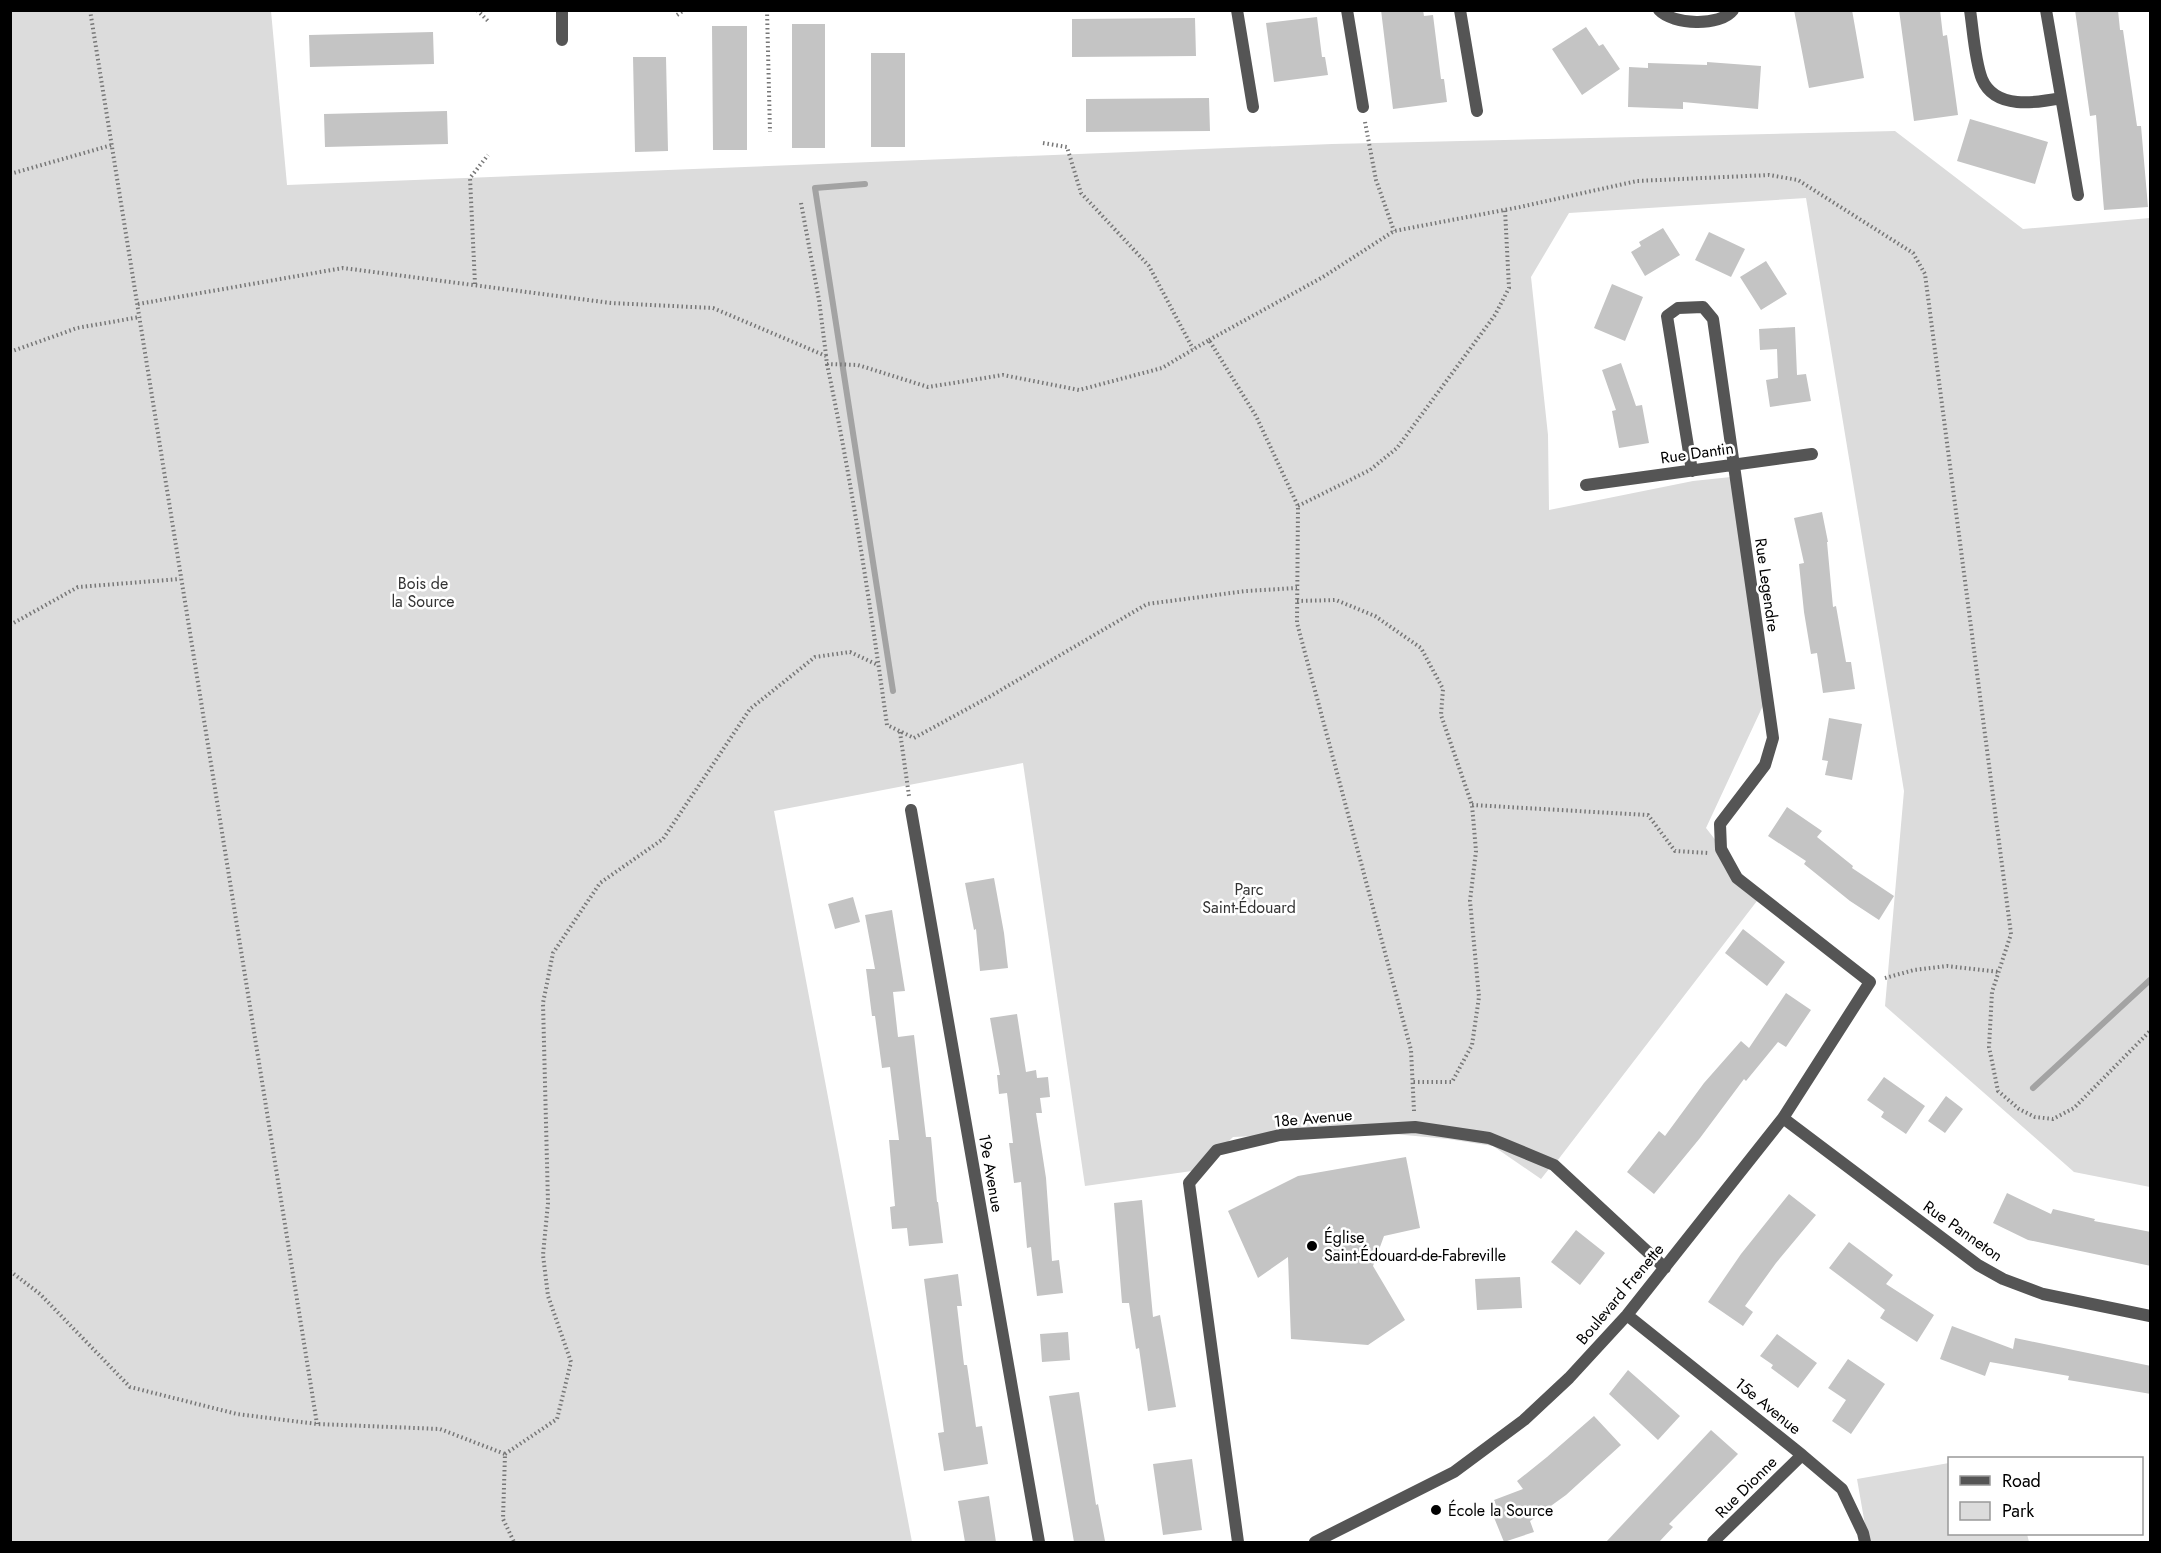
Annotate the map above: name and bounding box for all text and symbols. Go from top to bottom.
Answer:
street label: Rue Dantin [1659,436,1735,470]
street label: Rue Legendre [1749,537,1785,633]
park label: Bois de la Source [391,572,455,613]
park label: Parc Saint-Édouard [1202,878,1296,919]
street label: 18e Avenue [1273,1103,1353,1133]
street label: 19e Avenue [973,1132,1009,1214]
street label: Rue Panneton [1919,1195,2007,1267]
place label: Église Saint-Édouard-de-Fabreville [1324,1226,1506,1267]
street label: Boulevard Frenette [1571,1238,1669,1350]
marker: Église Saint-Édouard-de-Fabreville [1305,1239,1319,1253]
street label: 15e Avenue [1730,1372,1806,1440]
street label: Rue Dionne [1710,1451,1782,1523]
legend [1948,1457,2143,1535]
text: Road [2002,1468,2041,1494]
text: Park [2002,1498,2034,1524]
place label: École la Source [1448,1499,1553,1522]
marker: École la Source [1429,1503,1443,1517]

